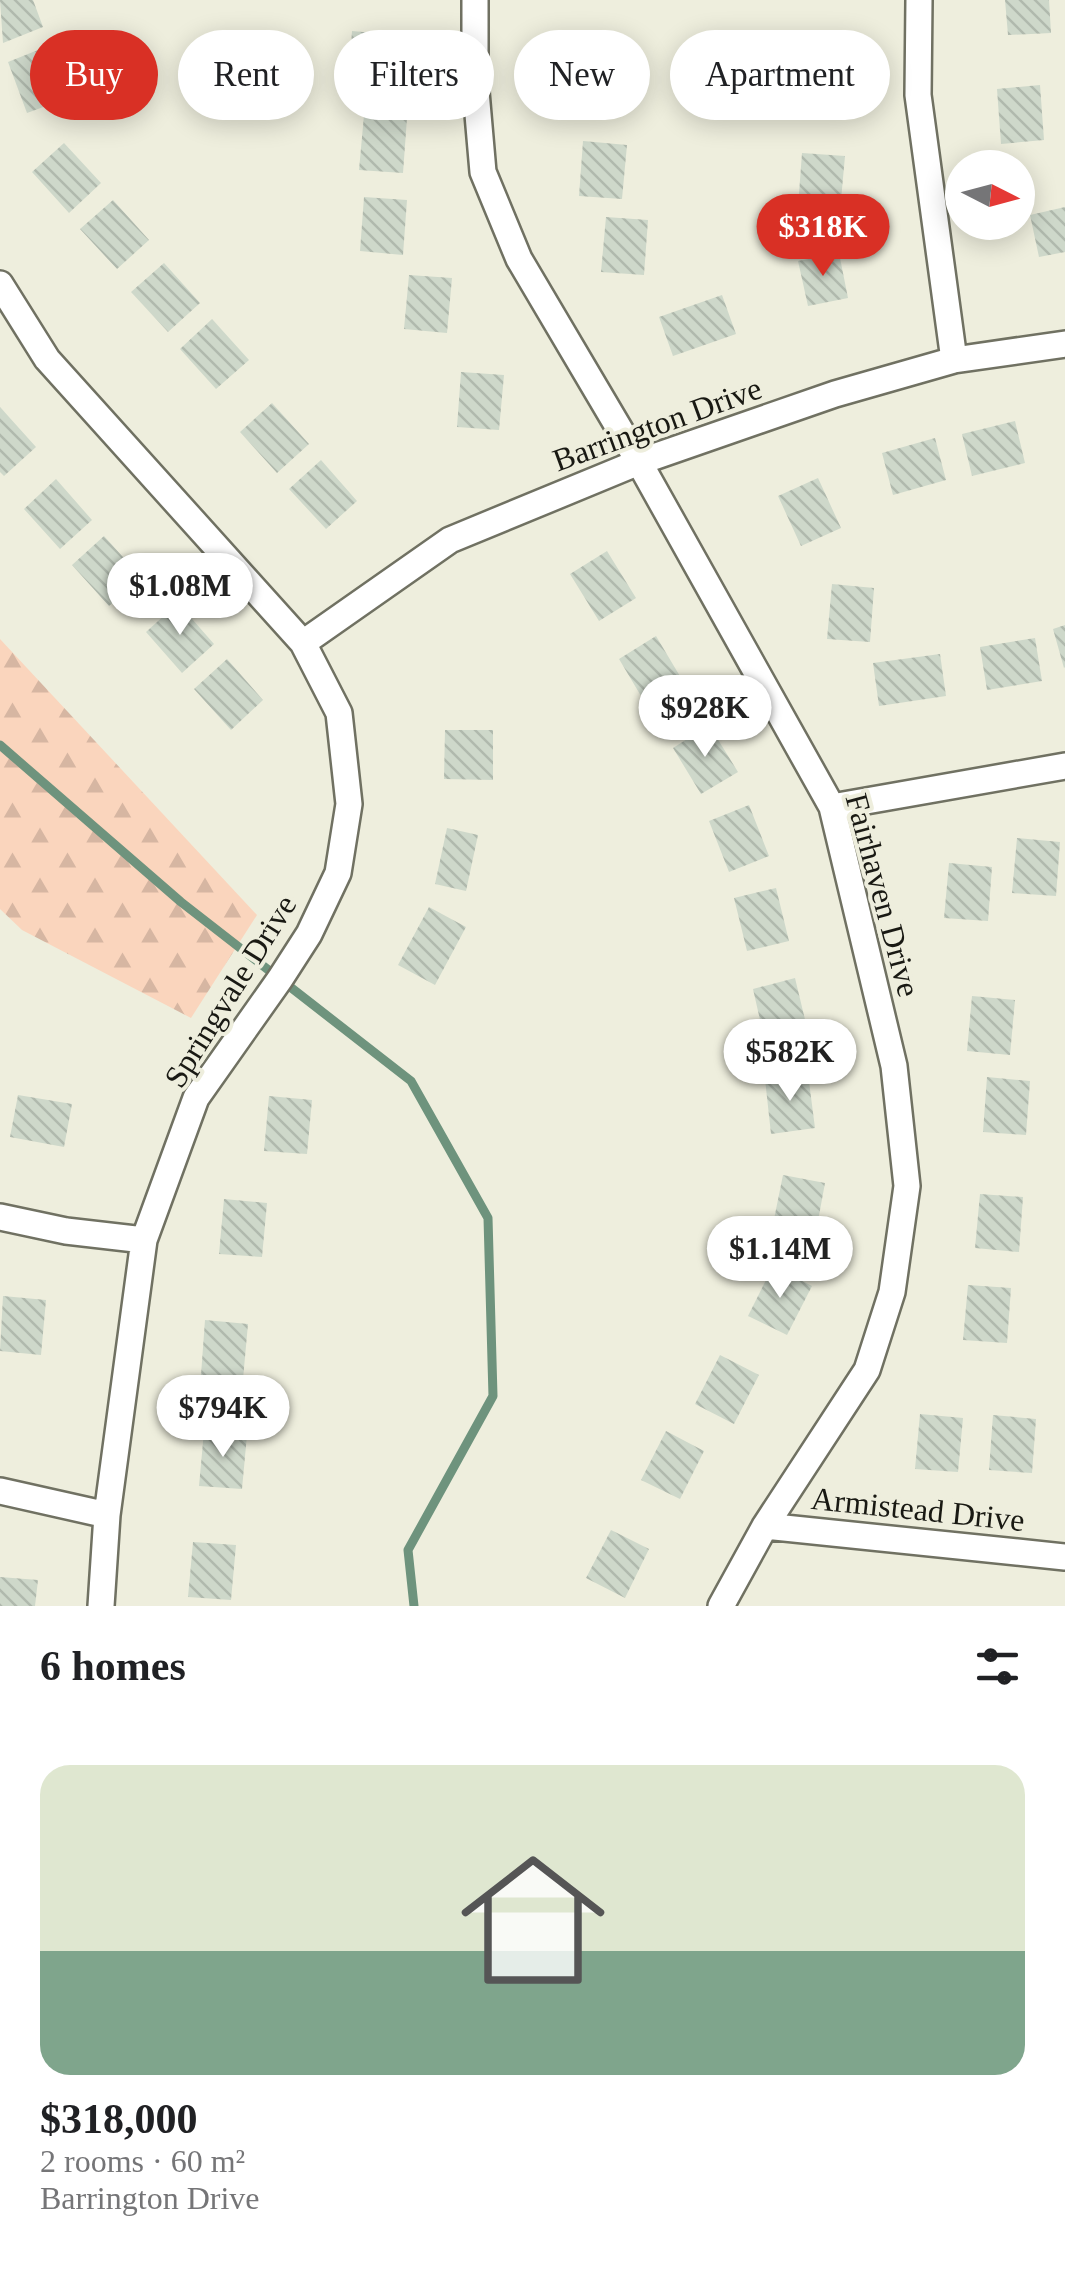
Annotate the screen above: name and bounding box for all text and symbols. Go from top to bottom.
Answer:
chip: Buy [30,30,158,120]
chip: Rent [178,30,314,120]
chip: Filters [334,30,494,120]
chip: New [514,30,650,120]
chip: Apartment [670,30,890,120]
north arrow [945,150,1035,240]
map controls [945,150,1035,240]
pin: $318K [753,194,893,279]
text: $318K [779,208,867,244]
street label: Barrington Drive [548,370,766,478]
pin: $1.08M [99,553,261,638]
text: $1.08M [129,567,231,603]
pin: $928K [635,675,775,760]
text: $928K [661,689,749,725]
street label: Fairhaven Drive [839,789,927,1001]
street label: Springvale Drive [157,888,303,1094]
pin: $582K [720,1019,860,1104]
text: $582K [746,1033,834,1069]
pin: $1.14M [699,1216,861,1301]
text: $1.14M [729,1230,831,1266]
pin: $794K [153,1375,293,1460]
text: $794K [179,1389,267,1425]
street label: Armistead Drive [810,1480,1026,1538]
icon: filters [970,1639,1025,1694]
text: 6 homes [40,1643,186,1689]
icon: home [443,1830,623,2010]
text: $318,000 [40,2096,198,2142]
text: 2 rooms · 60 m² [40,2143,245,2179]
text: Barrington Drive [40,2180,260,2216]

